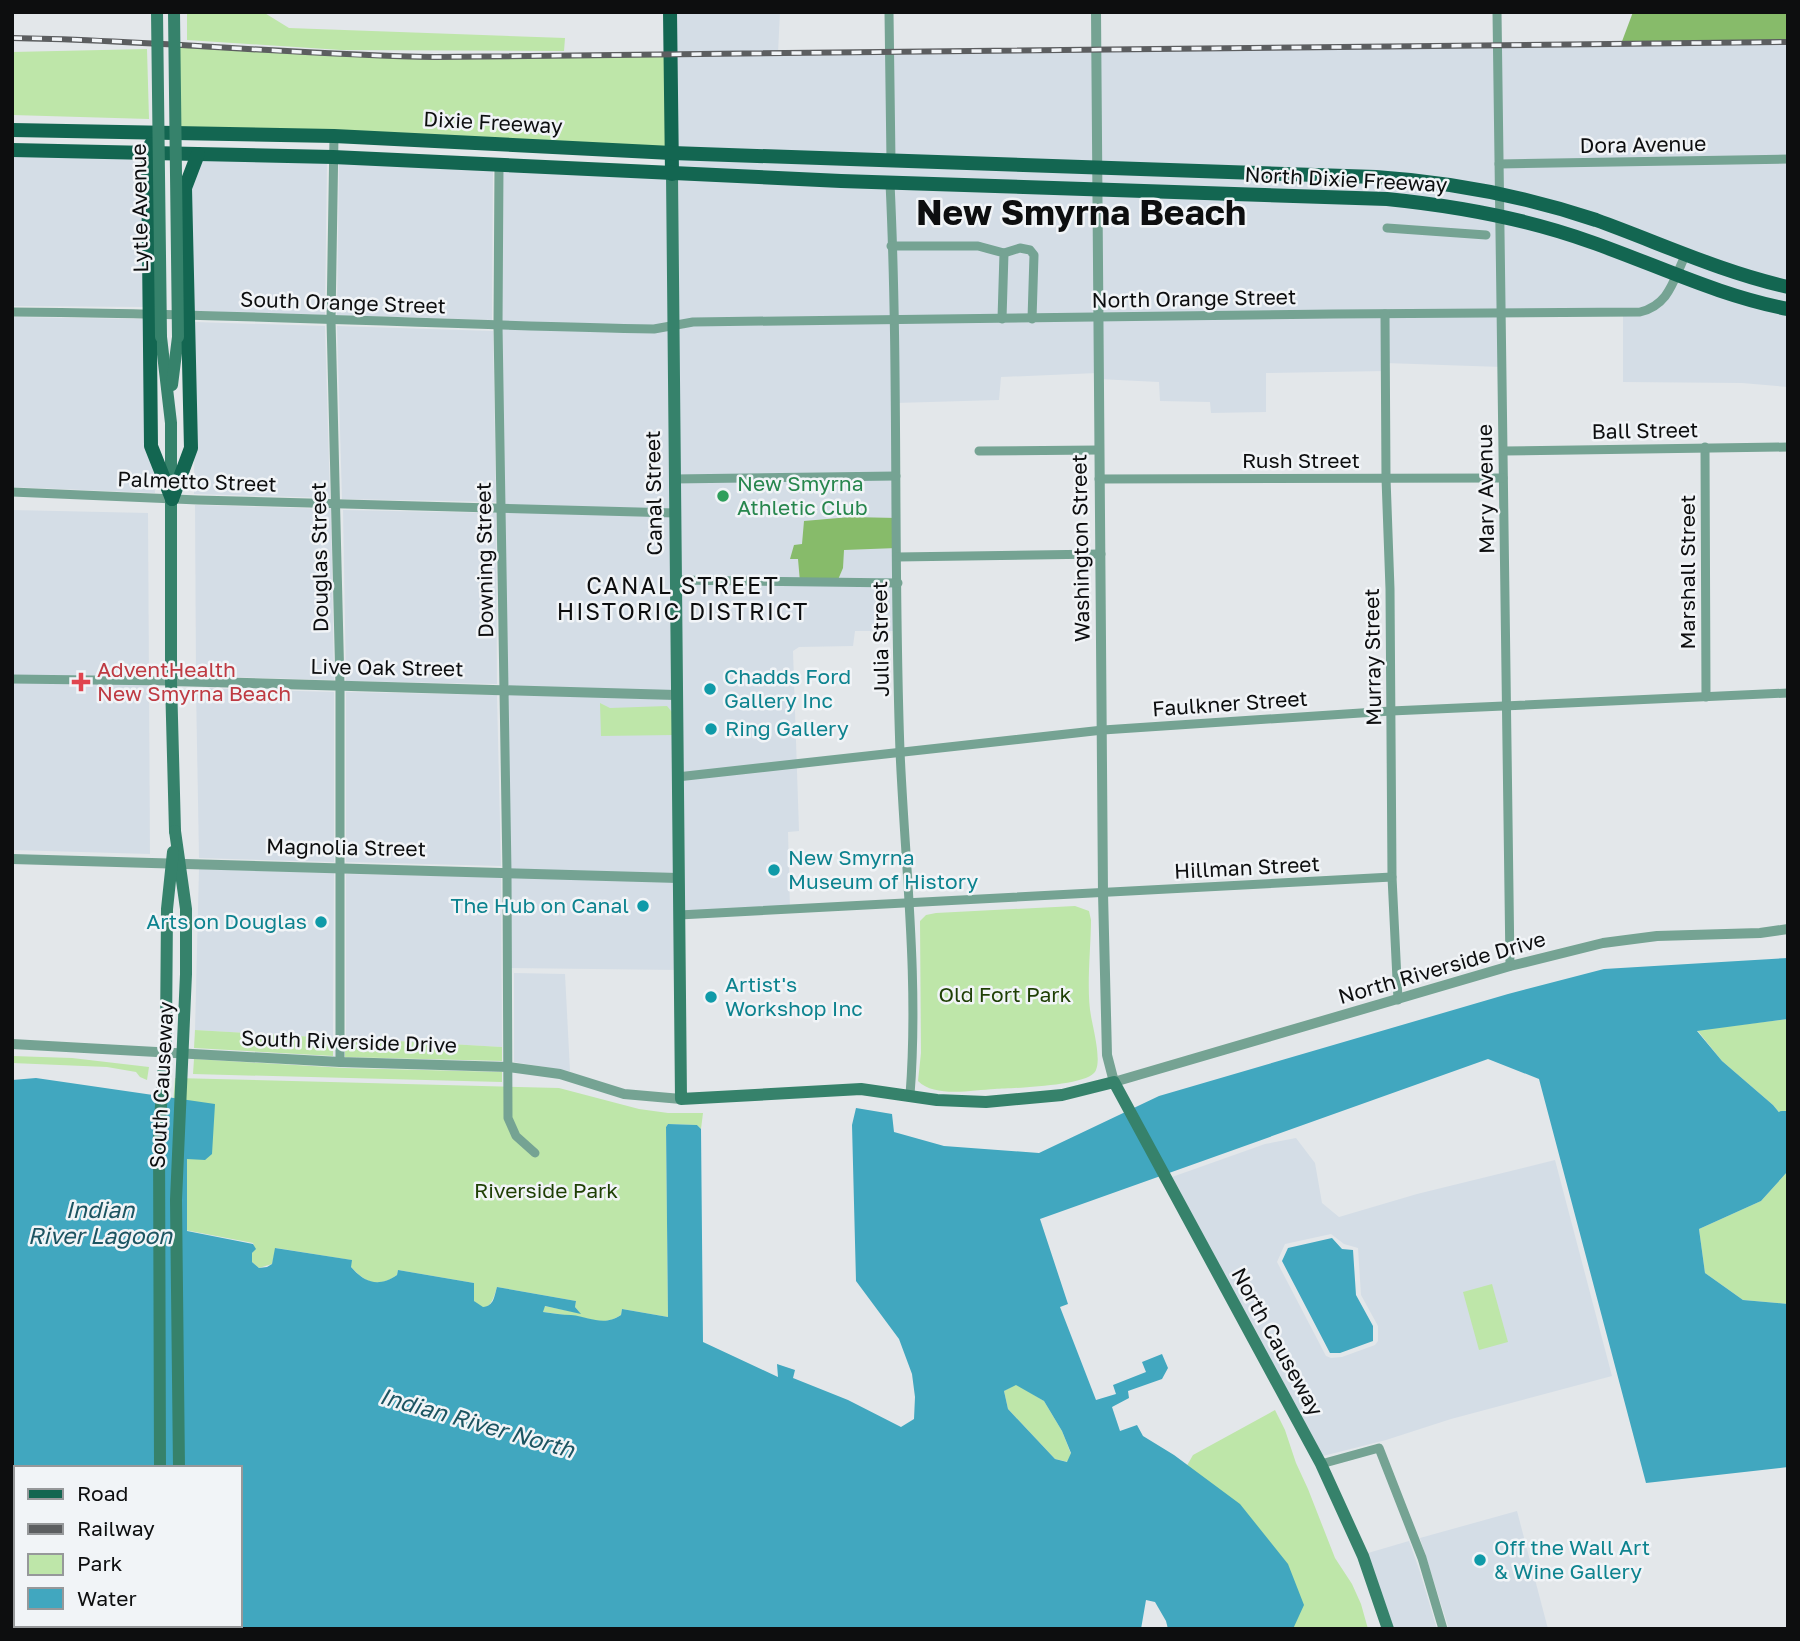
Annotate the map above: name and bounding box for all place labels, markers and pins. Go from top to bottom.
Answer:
place label: New Smyrna Athletic Club [737,470,868,520]
marker: New Smyrna Athletic Club [715,488,731,504]
place label: AdventHealth New Smyrna Beach [97,656,291,706]
place label: Chadds Ford Gallery Inc [724,663,851,713]
marker: AdventHealth New Smyrna Beach [71,672,91,692]
marker: Chadds Ford Gallery Inc [702,681,718,697]
place label: Ring Gallery [725,715,849,741]
marker: Ring Gallery [703,721,719,737]
place label: New Smyrna Museum of History [788,844,978,894]
marker: New Smyrna Museum of History [766,862,782,878]
place label: The Hub on Canal [450,892,629,918]
marker: The Hub on Canal [635,898,651,914]
place label: Arts on Douglas [146,908,307,934]
marker: Arts on Douglas [313,914,329,930]
place label: Artist's Workshop Inc [725,971,863,1021]
marker: Artist's Workshop Inc [703,989,719,1005]
place label: Off the Wall Art & Wine Gallery [1494,1534,1650,1584]
marker: Off the Wall Art & Wine Gallery [1472,1552,1488,1568]

